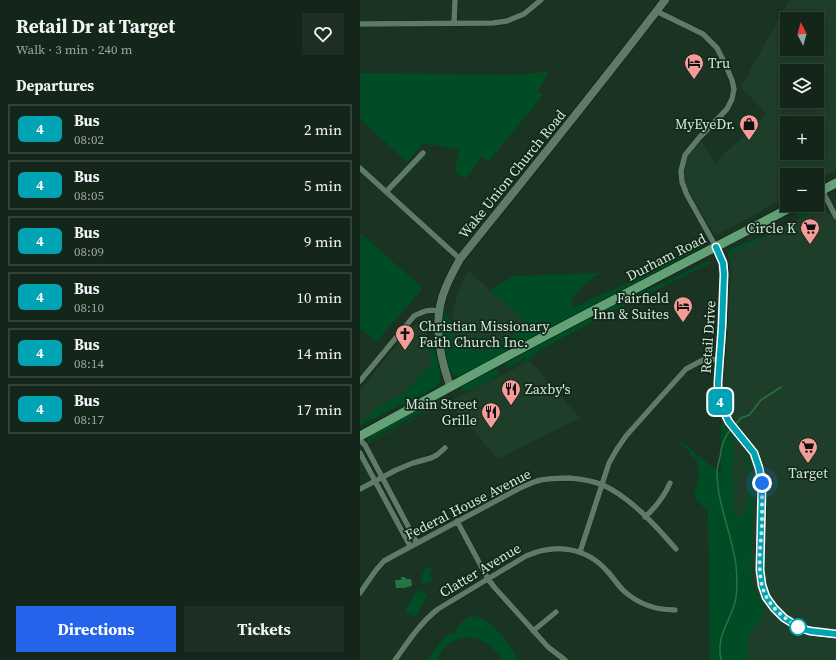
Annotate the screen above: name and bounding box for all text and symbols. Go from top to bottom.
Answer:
north arrow [780,12,824,56]
map controls [780,12,824,212]
text: Retail Dr at Target [16,13,175,39]
button: heart [302,13,344,55]
text: Walk · 3 min · 240 m [16,41,132,58]
hotel icon: Tru [683,52,705,80]
place label: Tru [708,53,730,73]
button: layers [780,64,824,108]
text: Departures [16,75,94,96]
street label: Wake Union Church Road [454,105,570,243]
text: Bus [74,110,100,131]
shop icon: MyEyeDr. [738,113,760,141]
place label: MyEyeDr. [675,114,735,134]
button: + [780,116,824,160]
text: 4 [36,119,44,139]
text: 2 min [304,119,342,140]
text: 08:02 [74,131,104,148]
text: Bus [74,166,100,187]
button: − [780,168,824,212]
text: 4 [36,175,44,195]
text: 5 min [304,175,342,196]
text: 08:05 [74,187,104,204]
supermarket icon: Circle K [799,217,821,245]
place label: Circle K [747,218,797,238]
text: Bus [74,222,100,243]
street label: Durham Road [623,228,709,286]
text: 4 [36,231,44,251]
text: 9 min [304,231,342,252]
text: 08:09 [74,243,104,260]
text: Bus [74,278,100,299]
text: 4 [36,287,44,307]
text: 10 min [296,287,342,308]
place label: Fairfield Inn & Suites [593,288,669,324]
hotel icon: Fairfield Inn & Suites [672,295,694,323]
text: 08:10 [74,299,104,316]
street label: Retail Drive [695,300,721,374]
place label: Christian Missionary Faith Church Inc. [419,316,550,352]
church icon: Christian Missionary Faith Church Inc. [394,323,416,351]
text: Bus [74,334,100,355]
text: 4 [36,343,44,363]
text: 14 min [296,343,342,364]
text: 08:14 [74,355,104,372]
restaurant icon: Zaxby's [500,378,522,406]
place label: Zaxby's [525,379,571,399]
line badge: 4 [707,389,733,415]
text: Bus [74,390,100,411]
text: 4 [716,392,724,412]
place label: Main Street Grille [405,394,477,430]
text: 4 [36,399,44,419]
text: 17 min [296,399,342,420]
restaurant icon: Main Street Grille [480,401,502,429]
text: 08:17 [74,411,104,428]
supermarket icon: Target [797,436,819,464]
place label: Target [788,463,828,483]
street label: Federal House Avenue [402,464,534,544]
your location [752,473,772,493]
street label: Clatter Avenue [436,538,524,602]
button: Directions [16,606,176,652]
button: Tickets [184,606,344,652]
unlabelled marker [789,618,807,636]

